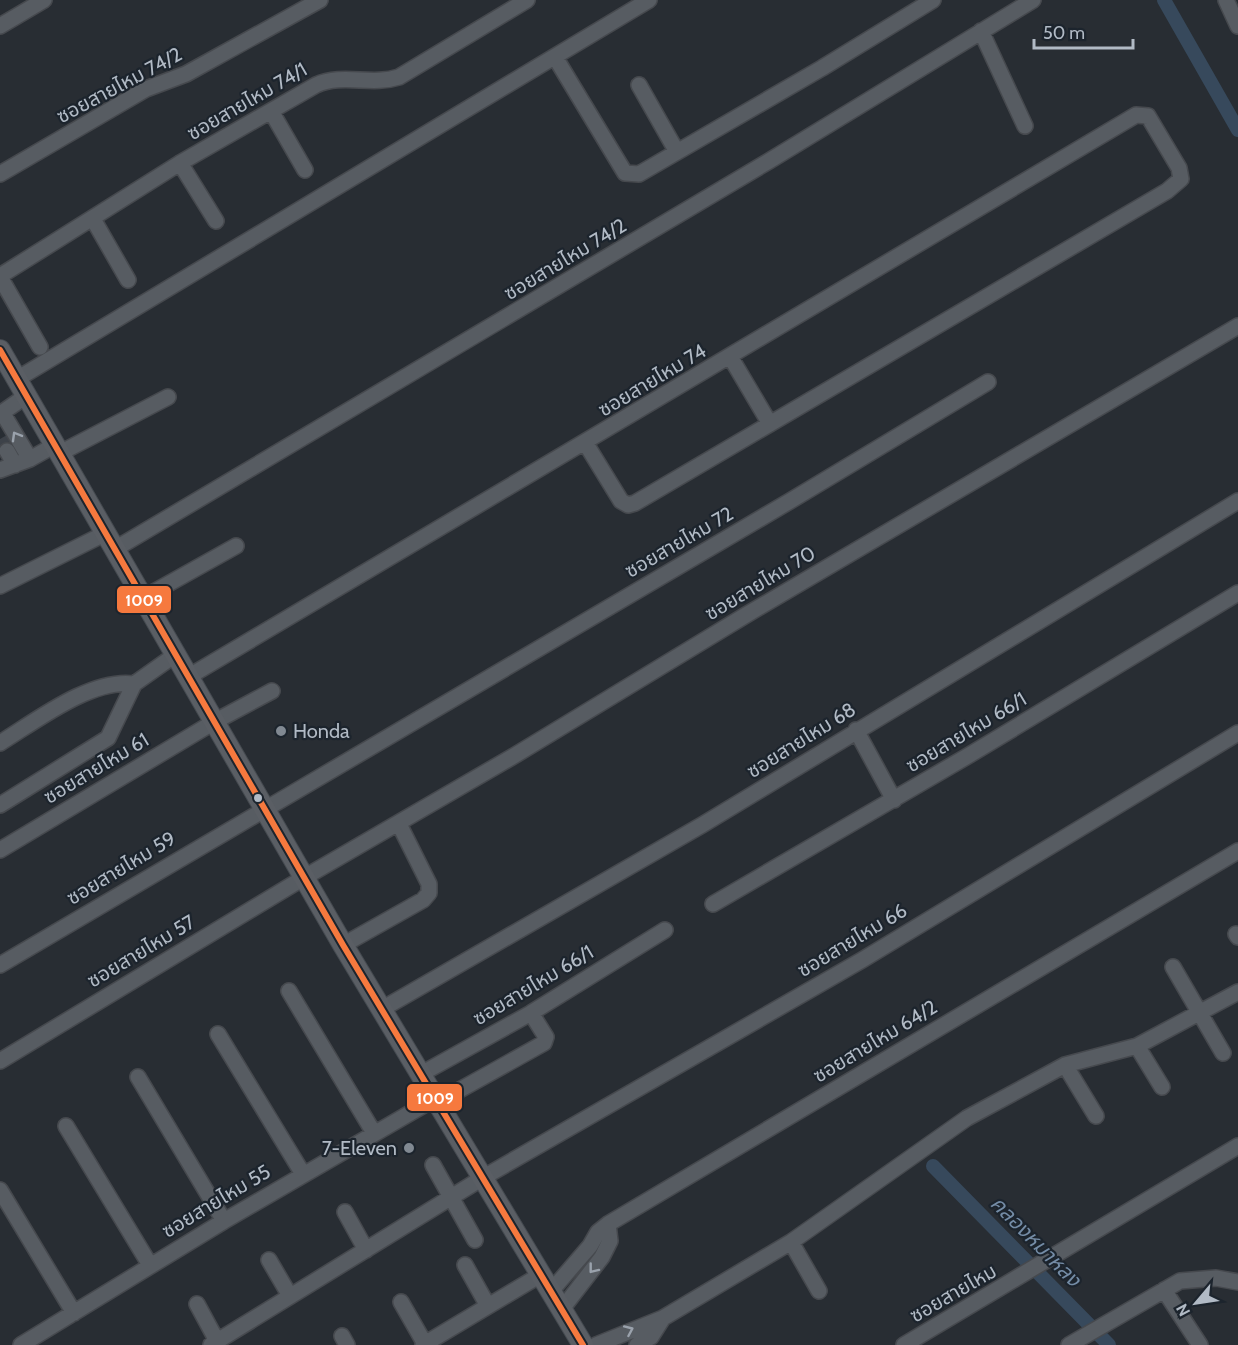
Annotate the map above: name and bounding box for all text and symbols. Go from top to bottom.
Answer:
scale bar [1034,12,1133,50]
text: 50 m [1043,22,1085,44]
street label: ซอยสายไหม 74/2 [52,42,186,128]
street label: ซอยสายไหม 74/1 [183,57,311,145]
street label: ซอยสายไหม 74/2 [500,213,630,305]
street label: ซอยสายไหม 74 [594,338,711,422]
one-way arrow [12,432,23,442]
street label: ซอยสายไหม 72 [621,501,737,583]
street label: ซอยสายไหม 70 [701,541,819,625]
line badge: 1009 [116,585,172,614]
text: 1009 [125,591,163,610]
street label: ซอยสายไหม 66/1 [901,687,1031,777]
street label: ซอยสายไหม 68 [742,697,860,783]
place label: Honda [293,719,350,743]
marker: Honda [274,724,288,738]
street label: ซอยสายไหม 61 [39,727,153,809]
unlabelled marker [252,792,264,804]
street label: ซอยสายไหม 59 [62,826,180,910]
street label: ซอยสายไหม 66 [793,898,911,982]
street label: ซอยสายไหม 57 [83,909,199,993]
street label: ซอยสายไหม 66/1 [468,940,598,1030]
street label: ซอยสายไหม 64/2 [809,995,941,1087]
line badge: 1009 [406,1083,463,1112]
text: 1009 [416,1089,454,1108]
place label: 7-Eleven [322,1136,397,1160]
marker: 7-Eleven [402,1141,416,1155]
street label: ซอยสายไหม 55 [157,1159,275,1243]
water label: คลองหมาหลง [986,1191,1088,1293]
street label: ซอยสายไหม [905,1259,1001,1327]
one-way arrow [589,1262,600,1273]
north arrow [1166,1273,1226,1333]
text: N [1172,1300,1194,1320]
one-way arrow [623,1326,634,1338]

